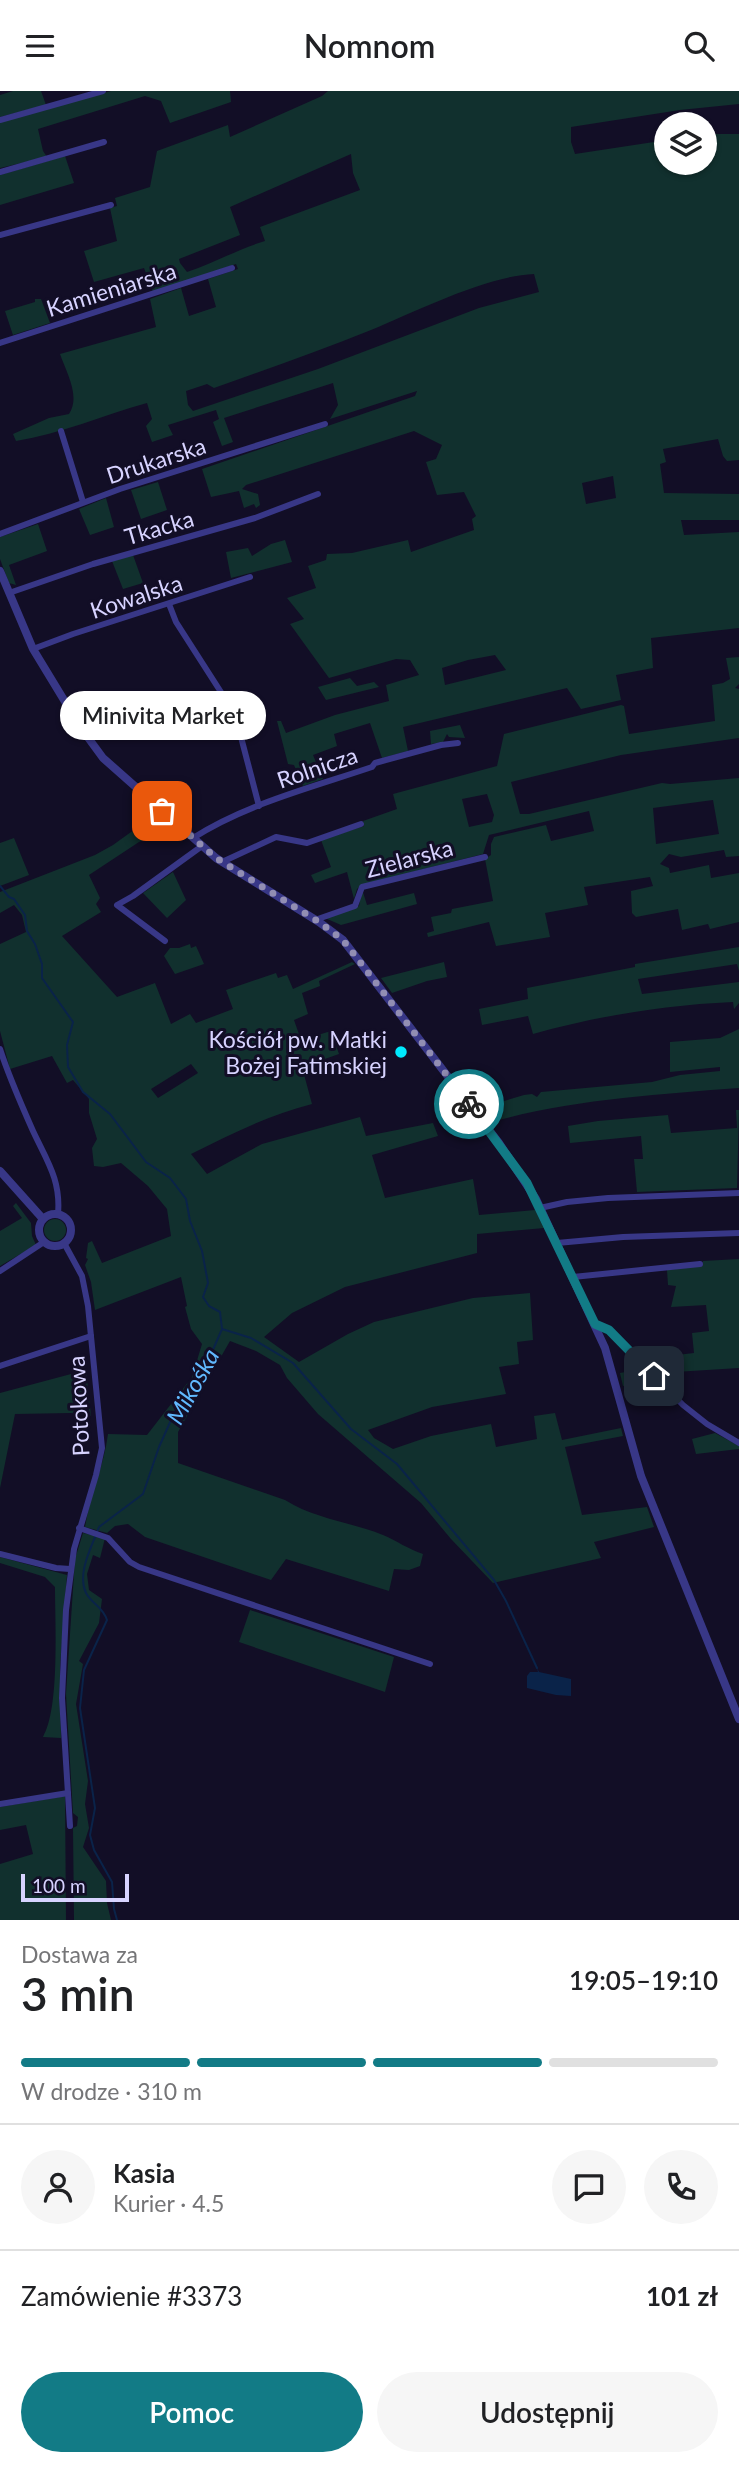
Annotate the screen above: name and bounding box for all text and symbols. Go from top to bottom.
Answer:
text: Nomnom [304,26,435,65]
icon: menu [21,27,59,65]
icon: search [680,27,718,65]
map controls [654,112,717,175]
button: layers [654,112,717,175]
street label: Kamieniarska [43,256,179,322]
street label: Drukarska [103,431,209,489]
street label: Tkacka [121,504,197,550]
street label: Kowalska [86,568,186,624]
callout: Minivita Market [59,692,265,741]
text: Minivita Market [82,701,244,729]
street label: Rolnicza [273,740,361,794]
pin [132,781,192,841]
icon: bag [143,792,181,830]
street label: Zielarska [362,833,456,883]
place label: Kościół pw. Matki Bożej Fatimskiej [209,1025,387,1079]
marker: Kościół pw. Matki Bożej Fatimskiej [393,1044,409,1060]
courier [434,1069,504,1139]
icon: bike [450,1085,488,1123]
water label: Mikośka [159,1343,225,1429]
pin [624,1346,684,1406]
street label: Potokowa [61,1355,95,1457]
icon: home [635,1357,673,1395]
scale bar [21,1871,130,1903]
text: 100 m [32,1874,86,1897]
text: Dostawa za [21,1940,138,1968]
text: 19:05–19:10 [569,1964,718,1996]
text: 3 min [21,1966,135,2021]
text: W drodze · 310 m [21,2077,202,2105]
button: person [21,2150,95,2224]
button: chat [552,2150,626,2224]
button: phone [644,2150,718,2224]
text: Kasia [113,2157,175,2189]
text: Kurier · 4.5 [113,2189,224,2217]
text: Zamówienie #3373 [21,2280,242,2312]
text: 101 zł [646,2280,718,2312]
button: Pomoc [21,2372,363,2452]
button: Udostępnij [377,2372,718,2452]

